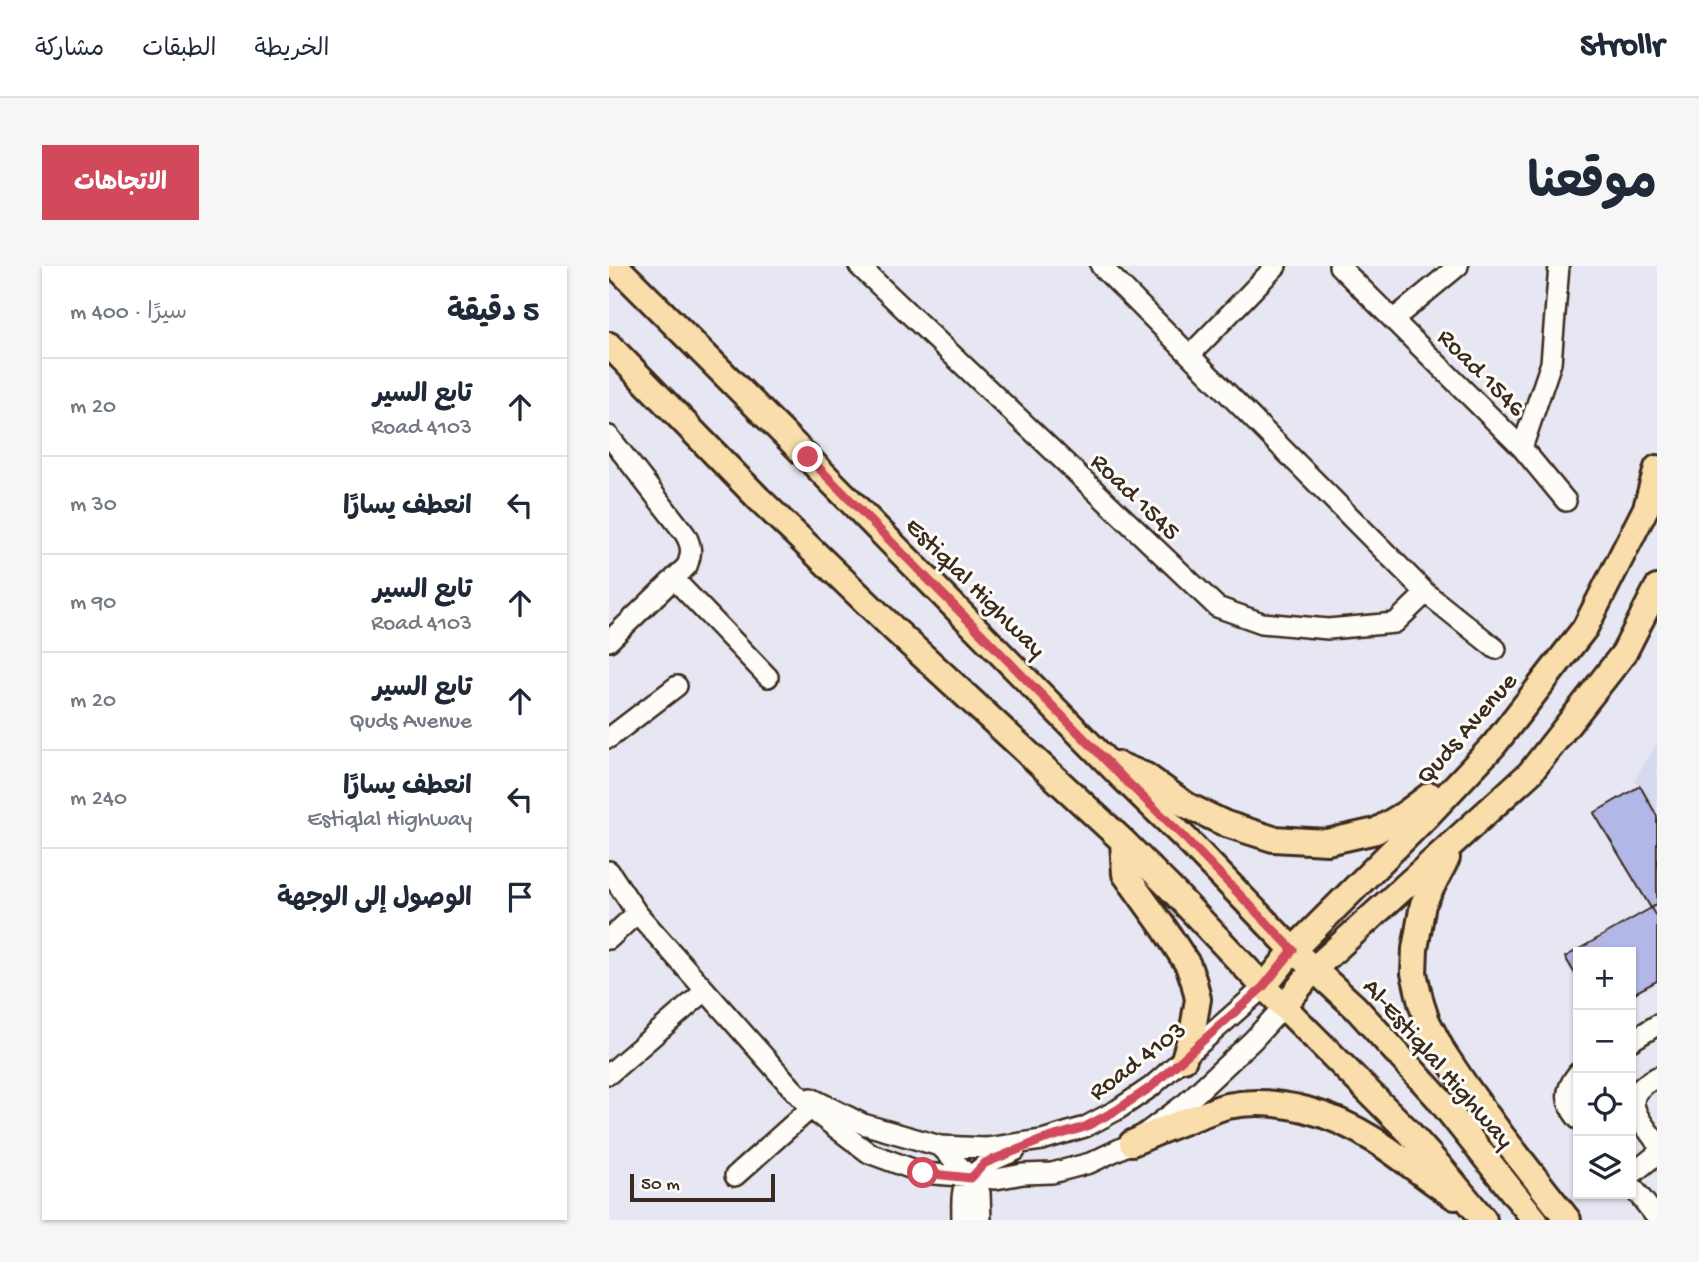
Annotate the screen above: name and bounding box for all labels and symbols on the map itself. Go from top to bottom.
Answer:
street label: Road 1546 [1429,323,1531,426]
route end [792,441,823,472]
street label: Road 1545 [1082,448,1185,549]
street label: Estiqlal Highway [897,512,1051,666]
street label: Quds Avenue [1411,667,1526,793]
street label: Al-Estiqlal Highway [1354,973,1519,1157]
street label: Road 4103 [1084,1016,1194,1109]
route start [907,1157,938,1188]
scale bar [630,1171,775,1203]

